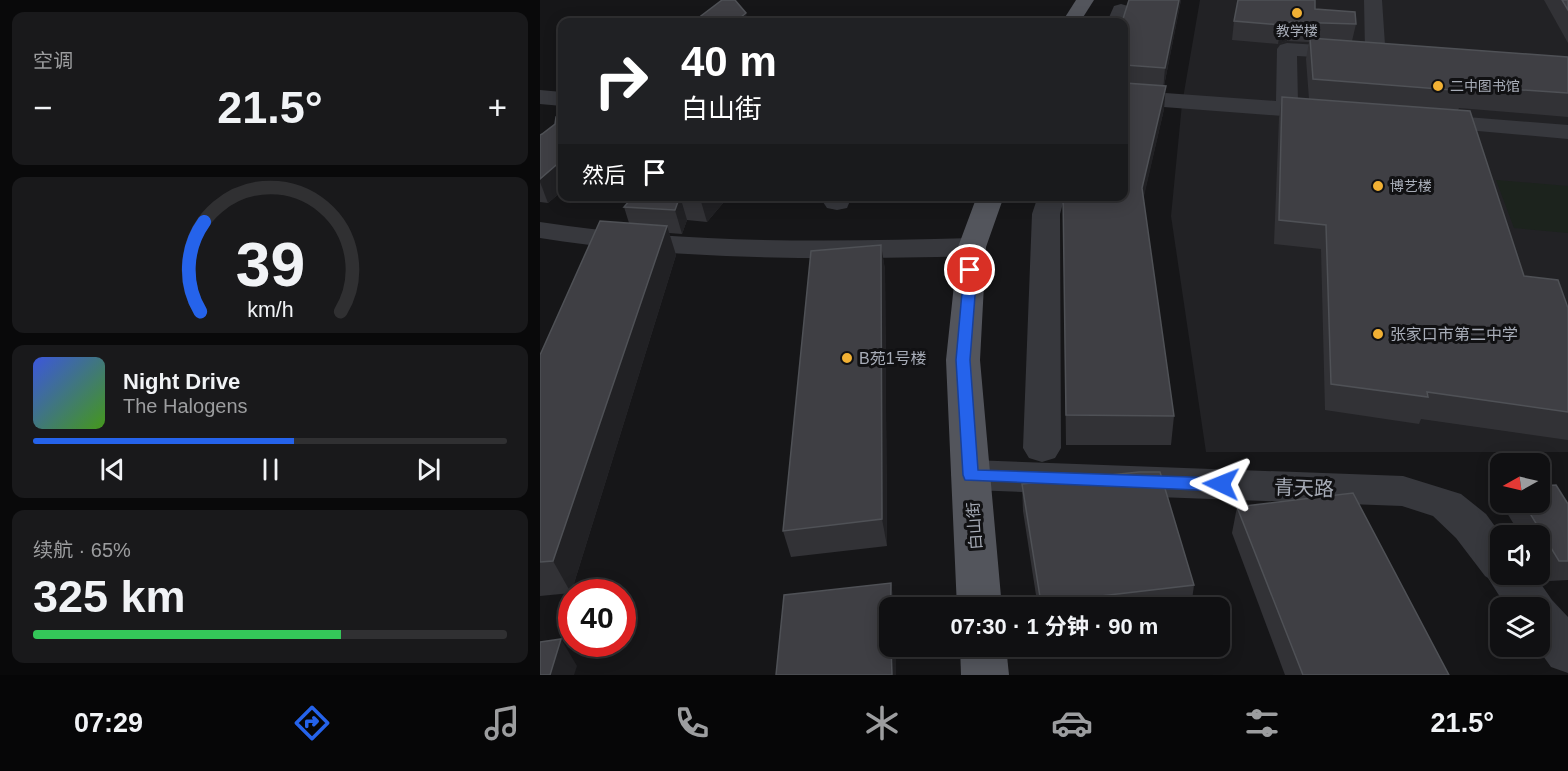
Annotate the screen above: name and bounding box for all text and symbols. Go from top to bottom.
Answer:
marker: 教学楼 [1290,6,1304,20]
place label: 教学楼 [1276,23,1318,39]
text: 40 m [681,38,777,85]
icon: right [582,42,660,120]
text: 空调 [33,50,73,72]
place label: 二中图书馆 [1450,78,1520,94]
marker: 二中图书馆 [1431,79,1445,93]
text: 21.5° [217,82,323,133]
text: − [33,89,52,126]
text: + [488,89,507,126]
text: 白山街 [681,94,762,124]
icon: arrive [638,156,671,189]
text: 然后 [582,163,626,188]
place label: 博艺楼 [1390,178,1432,194]
marker: 博艺楼 [1371,179,1385,193]
text: 39 [235,230,305,299]
pin [944,244,995,295]
icon: arrive [953,253,986,286]
text: km/h [247,298,293,322]
place label: 张家口市第二中学 [1390,326,1518,343]
marker: 张家口市第二中学 [1371,327,1385,341]
place label: B苑1号楼 [859,350,927,367]
marker: B苑1号楼 [840,351,854,365]
text: Night Drive [123,369,240,394]
text: The Halogens [123,395,248,417]
position arrow [1189,452,1253,516]
icon: previous [96,453,129,486]
icon: pause [254,453,287,486]
icon: next [412,453,445,486]
north arrow [1490,453,1550,513]
map controls [1490,453,1550,657]
street label: 青天路 [1274,476,1334,500]
street label: 白山街 [964,501,985,551]
button: sound [1490,525,1550,585]
text: 续航 · 65% [33,539,131,561]
text: 325 km [33,571,186,622]
speed limit sign: 40 [558,579,636,657]
button: layers [1490,597,1550,657]
text: 07:30 · 1 分钟 · 90 m [951,614,1158,639]
icon: directions [291,702,333,744]
icon: music [481,702,523,744]
icon: phone [671,702,713,744]
icon: climate [861,702,903,744]
icon: car [1051,702,1093,744]
icon: filters [1241,702,1283,744]
text: 07:29 [74,708,143,738]
text: 21.5° [1431,708,1494,738]

